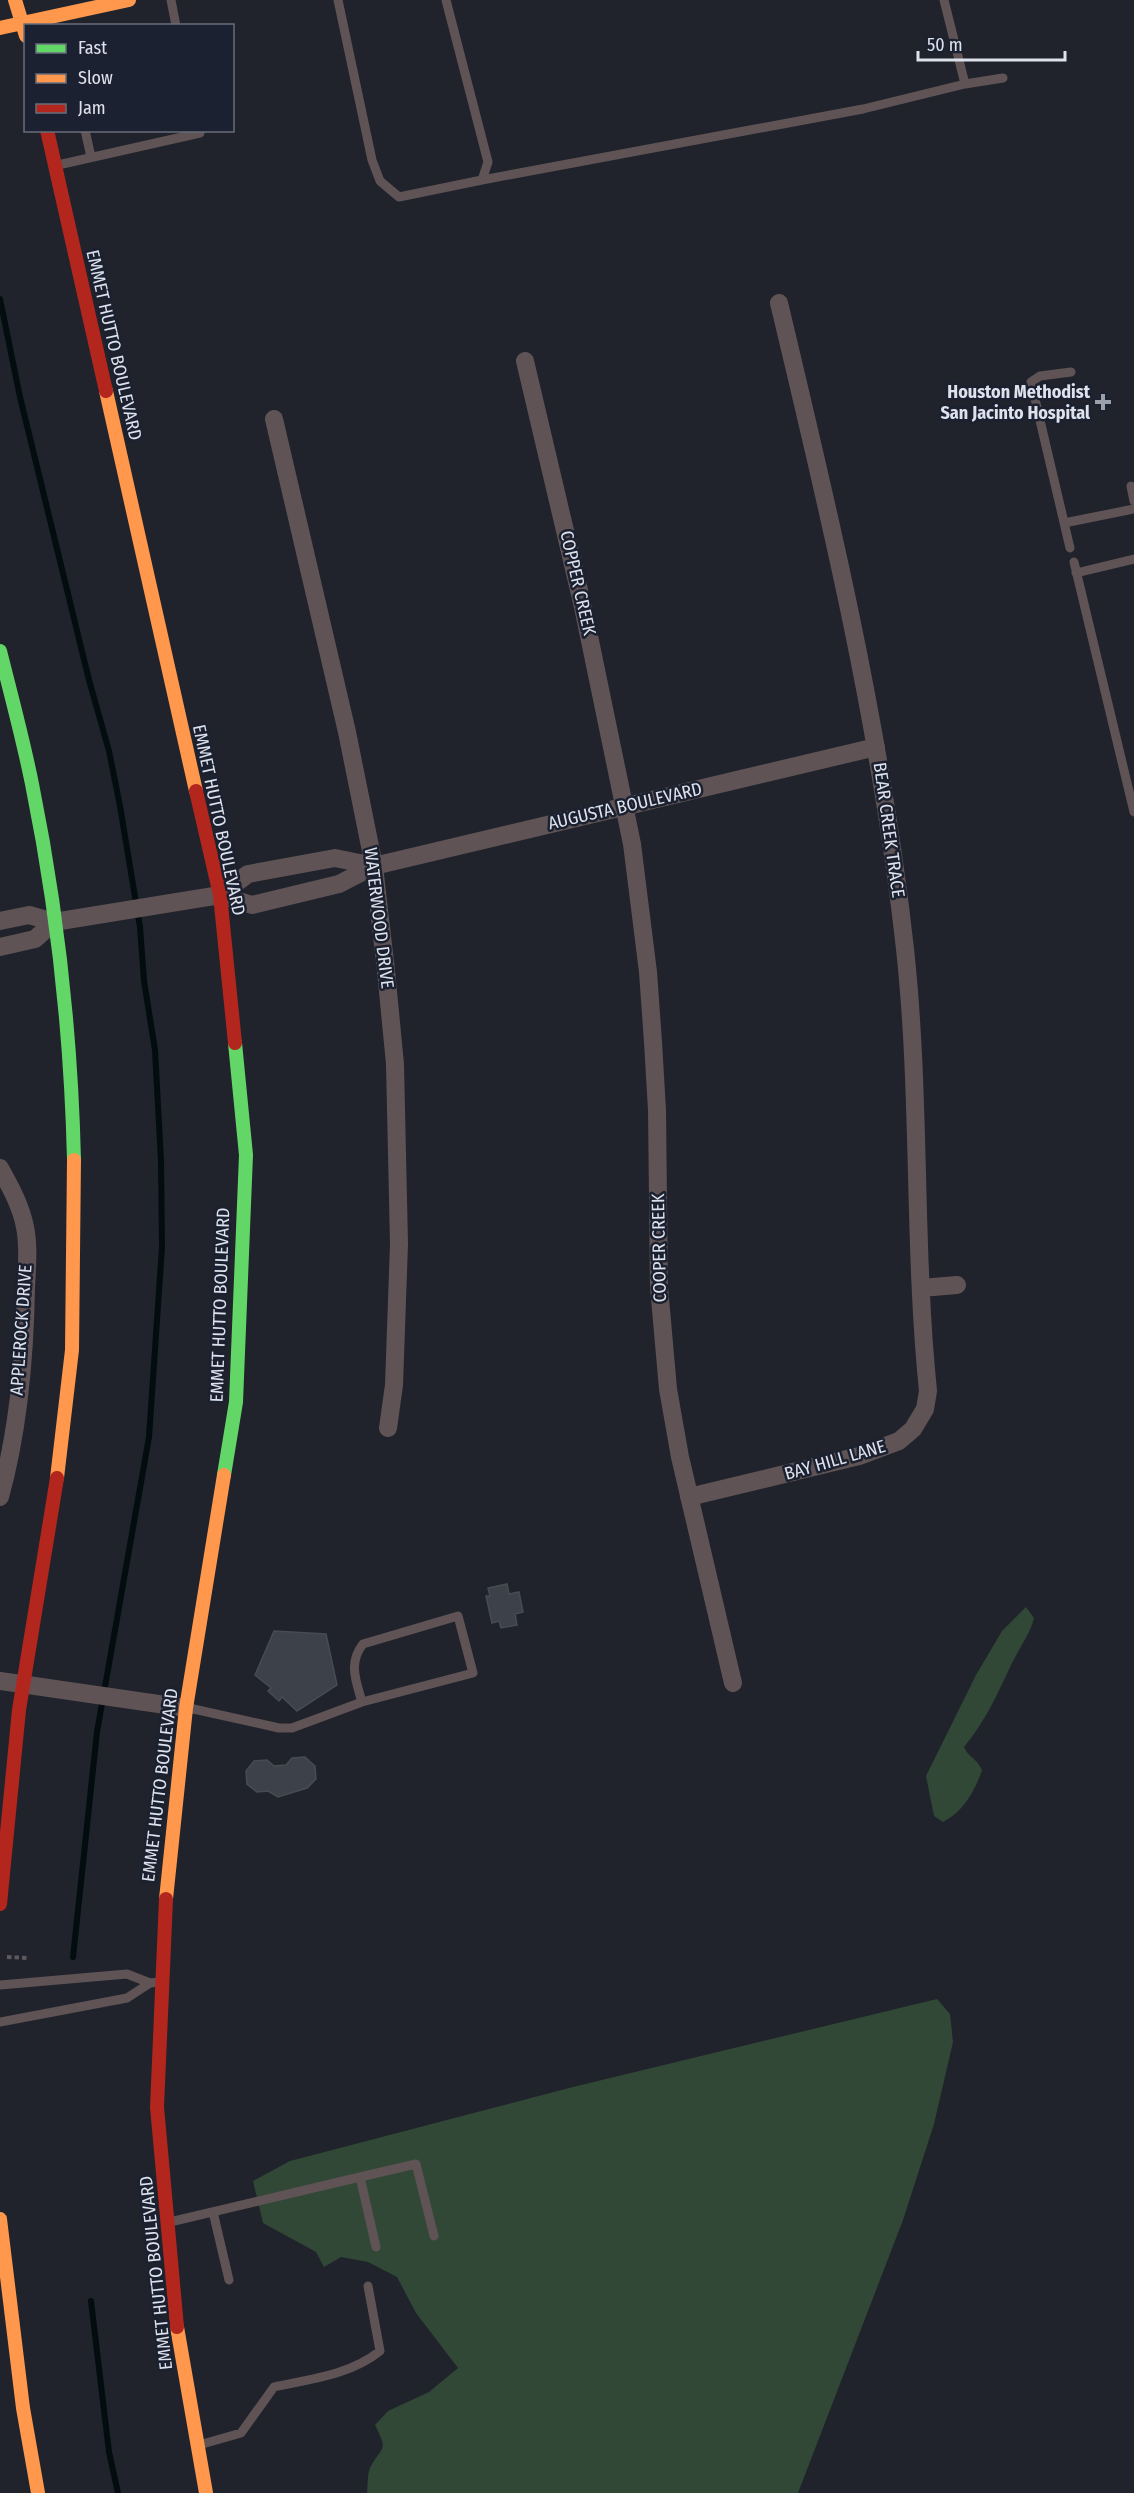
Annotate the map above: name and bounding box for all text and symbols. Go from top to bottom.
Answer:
legend [24,24,234,132]
scale bar [918,24,1065,62]
text: 50 m [927,34,963,56]
text: Fast [78,37,107,59]
text: Slow [78,67,113,89]
text: Jam [78,97,106,119]
street label: EMMET HUTTO BOULEVARD [81,248,147,442]
place label: Houston Methodist San Jacinto Hospital [940,381,1091,424]
marker: Houston Methodist San Jacinto Hospital [1094,393,1112,411]
street label: COPPER CREEK [555,529,601,638]
street label: EMMET HUTTO BOULEVARD [188,722,250,918]
street label: BEAR CREEK TRACE [869,761,909,899]
street label: AUGUSTA BOULEVARD [546,778,704,834]
street label: WATERWOOD DRIVE [359,846,399,990]
street label: COOPER CREEK [647,1193,671,1303]
street label: EMMET HUTTO BOULEVARD [206,1207,234,1403]
street label: APPLEROCK DRIVE [5,1264,37,1396]
street label: BAY HILL LANE [782,1435,888,1485]
street label: EMMET HUTTO BOULEVARD [137,1687,183,1883]
street label: EMMET HUTTO BOULEVARD [135,2175,177,2371]

